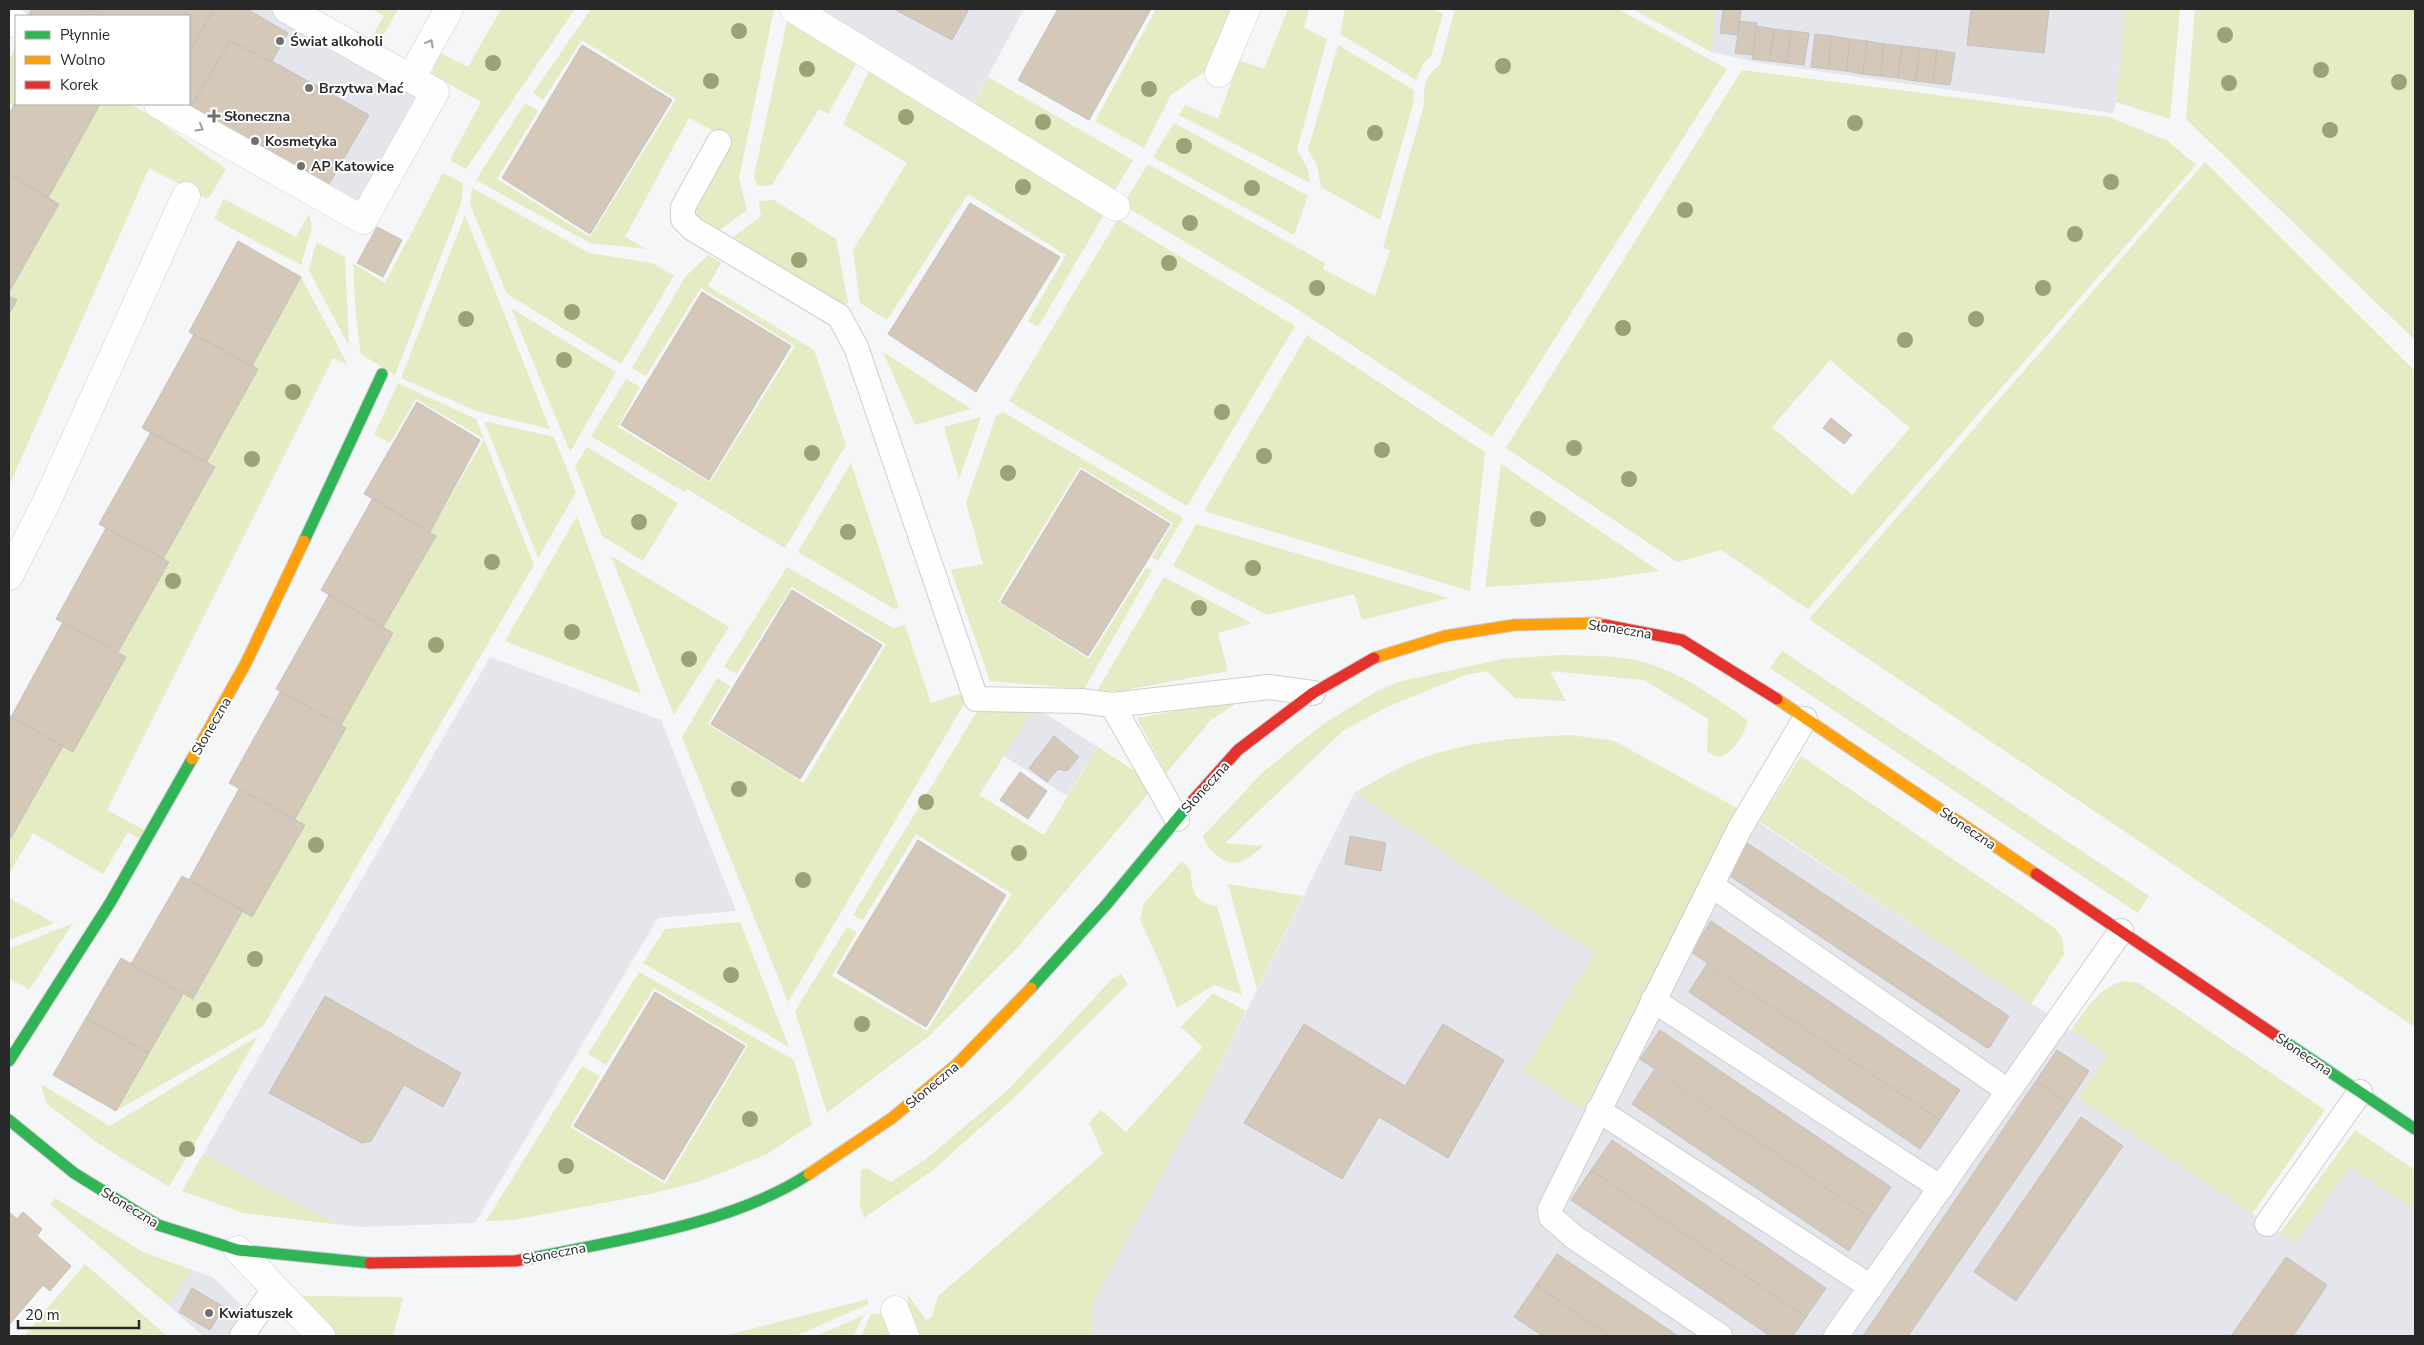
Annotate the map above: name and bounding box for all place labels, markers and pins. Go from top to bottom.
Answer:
place label: Świat alkoholi [290,32,383,51]
marker: Świat alkoholi [274,35,286,47]
place label: Brzytwa Mać [319,79,404,98]
marker: Brzytwa Mać [303,82,315,94]
place label: Słoneczna [224,107,290,126]
marker: Słoneczna [208,110,220,122]
place label: Kosmetyka [265,132,337,151]
marker: Kosmetyka [249,135,261,147]
place label: AP Katowice [311,157,394,176]
marker: AP Katowice [295,160,307,172]
place label: Kwiatuszek [219,1304,293,1323]
marker: Kwiatuszek [203,1307,215,1319]

